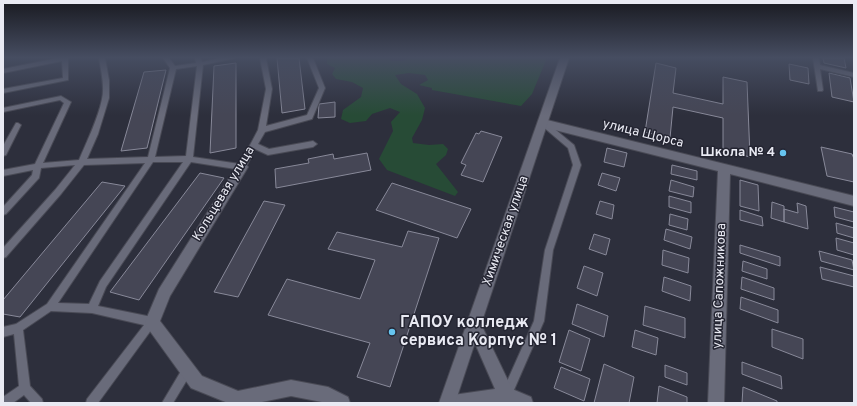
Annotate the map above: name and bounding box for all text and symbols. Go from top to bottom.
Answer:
street label: улица Щорса [601,116,685,152]
street label: Кольцевая улица [189,144,259,244]
place label: Школа № 4 [700,145,775,161]
marker: Школа № 4 [778,148,788,158]
street label: Химическая улица [480,174,532,288]
street label: улица Сапожникова [710,223,730,349]
place label: ГАПОУ колледж сервиса Корпус № 1 [400,313,557,351]
marker: ГАПОУ колледж сервиса Корпус № 1 [387,327,397,337]

